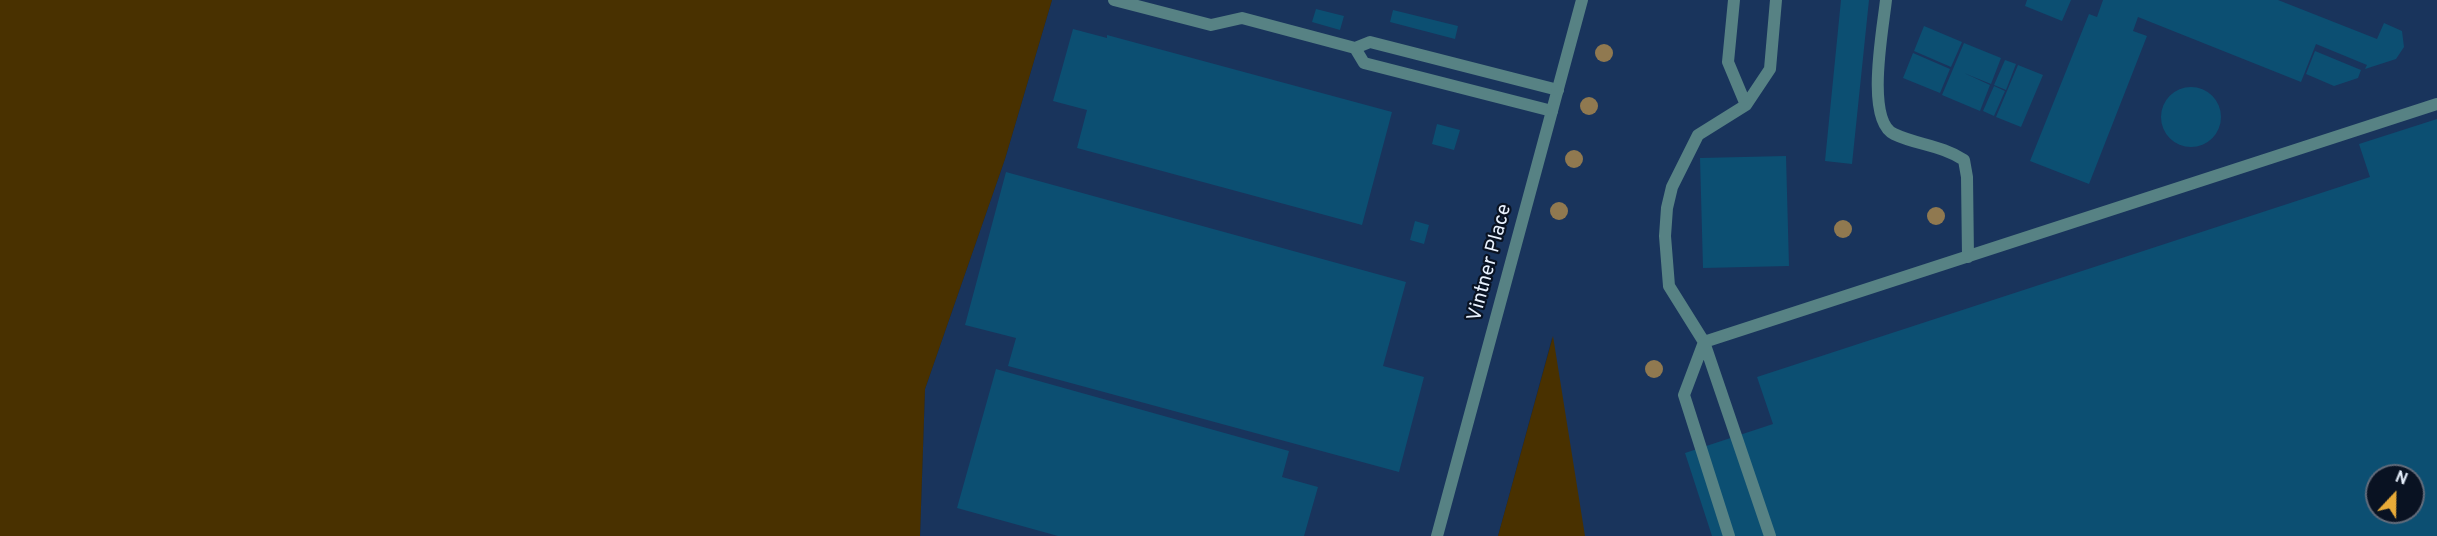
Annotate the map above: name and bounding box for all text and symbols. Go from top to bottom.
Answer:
street label: Vintner Place [1464,202,1518,324]
north arrow [2365,464,2425,524]
text: N [2392,468,2410,491]

